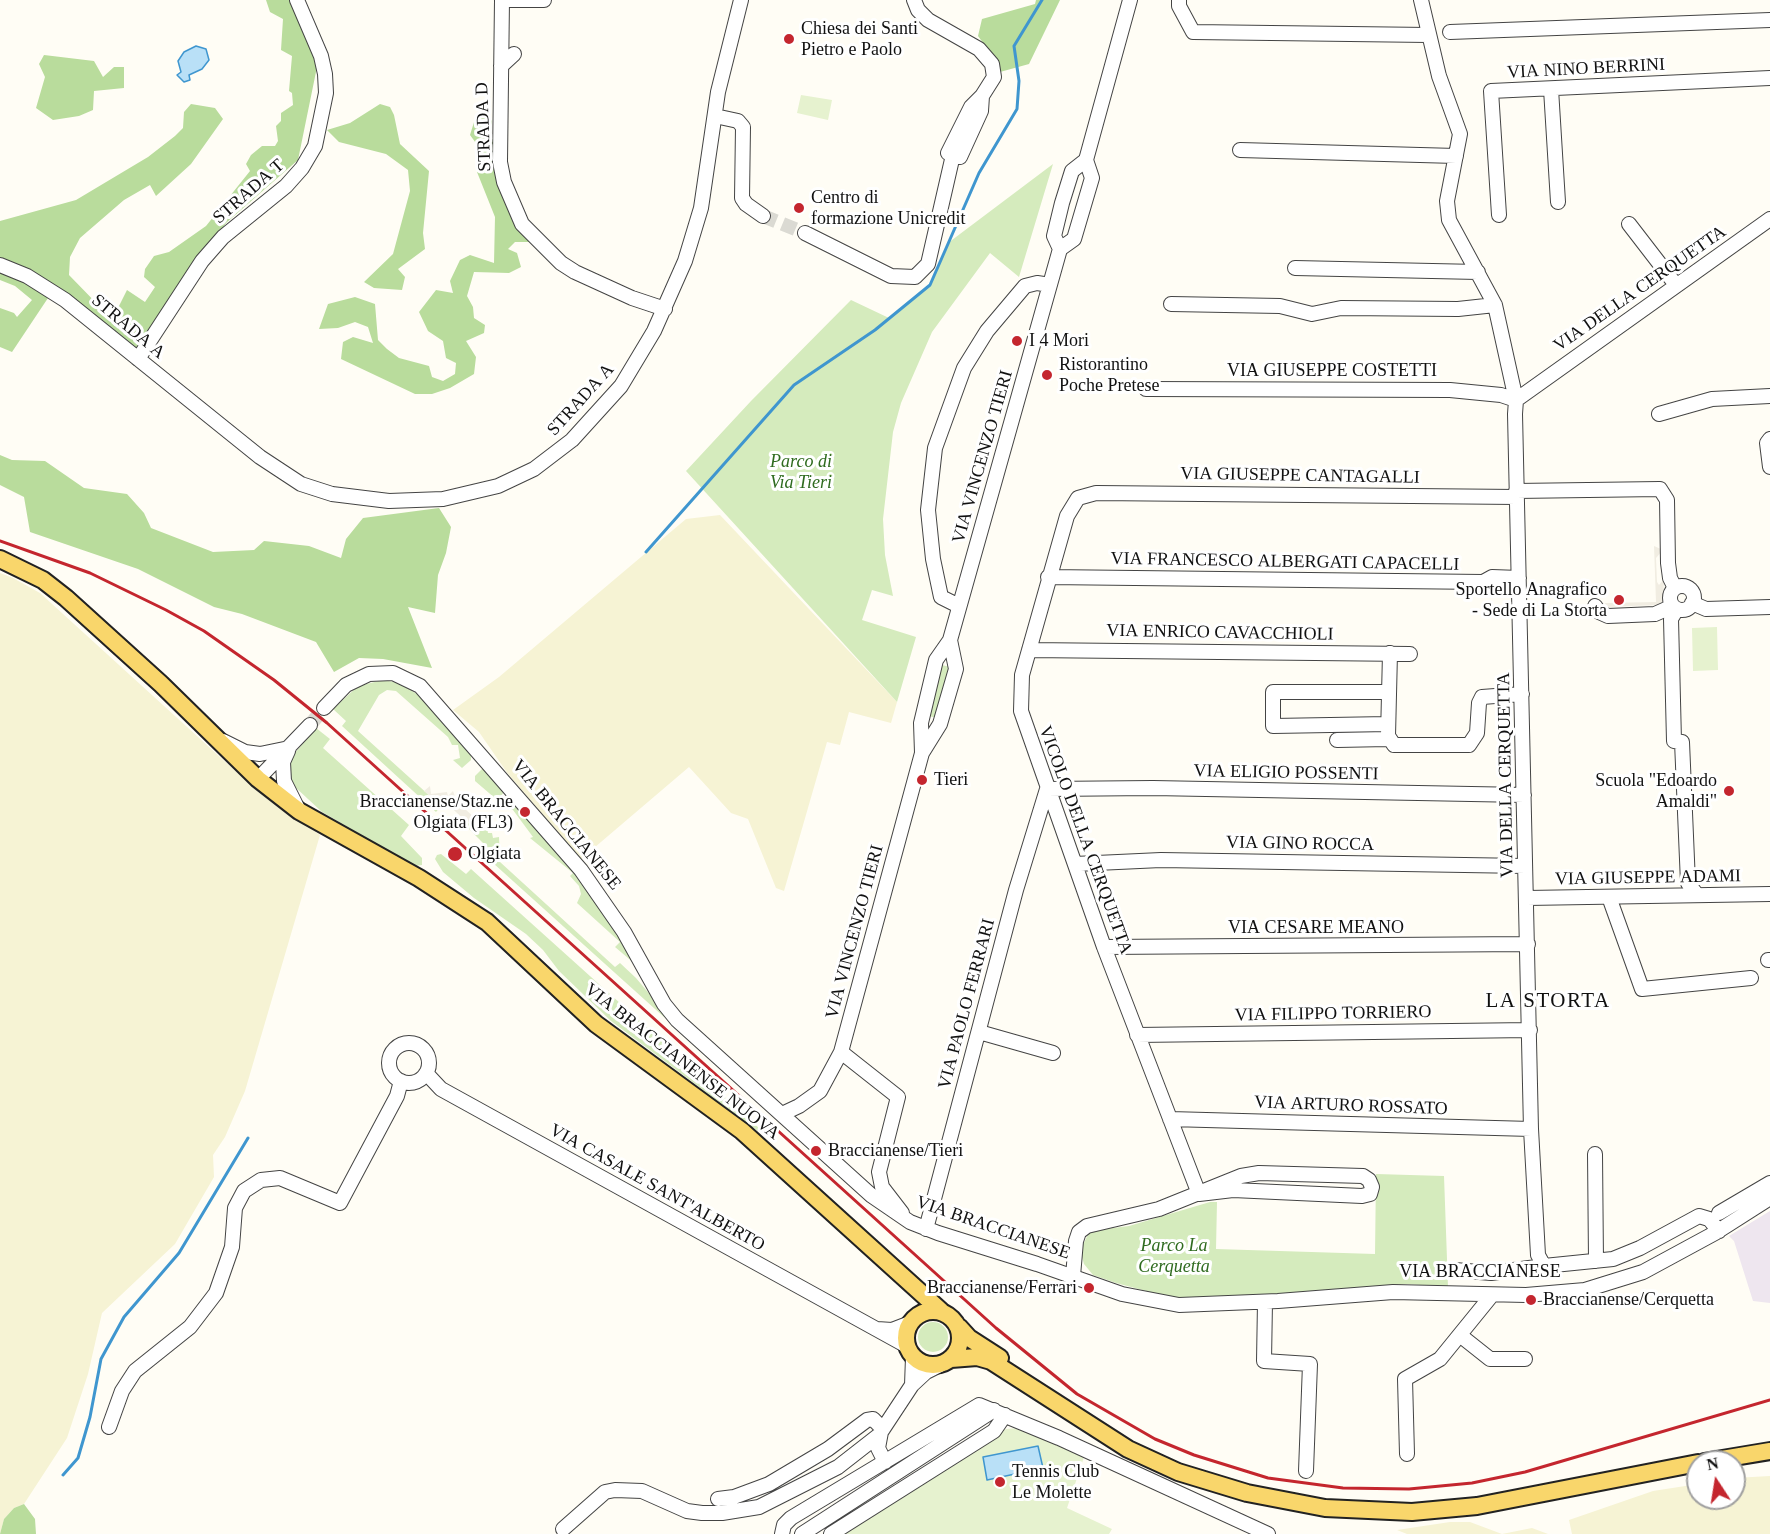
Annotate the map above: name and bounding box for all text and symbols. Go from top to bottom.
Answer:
place label: Chiesa dei Santi Pietro e Paolo [801,18,918,60]
marker: Chiesa dei Santi Pietro e Paolo [782,32,796,46]
street label: VIA NINO BERRINI [1507,54,1665,84]
street label: STRADA D [472,82,496,172]
street label: STRADA T [209,155,289,229]
place label: Centro di formazione Unicredit [811,187,965,230]
marker: Centro di formazione Unicredit [792,201,806,215]
street label: VIA DELLA CERQUETTA [1550,221,1730,357]
street label: STRADA A [87,290,169,364]
place label: I 4 Mori [1029,330,1089,352]
marker: I 4 Mori [1010,334,1024,348]
place label: Ristorantino Poche Pretese [1059,354,1159,397]
street label: STRADA A [543,360,619,440]
street label: VIA GIUSEPPE COSTETTI [1227,360,1437,382]
street label: VIA VINCENZO TIERI [948,368,1018,546]
marker: Ristorantino Poche Pretese [1040,368,1054,382]
park label: Parco di Via Tieri [770,451,832,494]
street label: VIA GIUSEPPE CANTAGALLI [1180,463,1420,489]
street label: VIA FRANCESCO ALBERGATI CAPACELLI [1110,548,1460,576]
place label: Sportello Anagrafico - Sede di La Storta [1456,579,1607,622]
marker: Sportello Anagrafico - Sede di La Storta [1612,593,1626,607]
street label: VIA ENRICO CAVACCHIOLI [1106,620,1334,646]
street label: VIA DELLA CERQUETTA [1493,672,1519,878]
street label: VICOLO DELLA CERQUETTA [1034,723,1136,957]
street label: VIA BRACCIANESE [507,755,625,895]
street label: VIA ELIGIO POSSENTI [1193,761,1379,785]
place label: Tieri [934,769,968,791]
place label: Scuola "Edoardo Amaldi" [1595,770,1717,812]
marker: Tieri [915,773,929,787]
marker: Scuola "Edoardo Amaldi" [1722,784,1736,798]
place label: Braccianense/Staz.ne Olgiata (FL3) [360,791,513,834]
marker: Braccianense/Staz.ne Olgiata (FL3) [518,805,532,819]
street label: VIA GINO ROCCA [1226,832,1374,856]
place label: Olgiata [468,843,521,865]
street label: VIA VINCENZO TIERI [821,843,889,1021]
marker: Olgiata [446,845,464,863]
street label: VIA GIUSEPPE ADAMI [1555,866,1741,890]
street label: VIA PAOLO FERRARI [934,917,1000,1091]
street label: VIA CESARE MEANO [1228,917,1404,939]
street label: VIA BRACCIANENSE NUOVA [580,979,784,1145]
district label: LA STORTA [1485,988,1611,1014]
street label: VIA FILIPPO TORRIERO [1234,1001,1432,1027]
street label: VIA ARTURO ROSSATO [1254,1092,1448,1120]
street label: VIA CASALE SANT'ALBERTO [546,1120,768,1256]
place label: Braccianense/Tieri [828,1140,963,1162]
marker: Braccianense/Tieri [809,1144,823,1158]
street label: VIA BRACCIANESE [913,1191,1073,1265]
park label: Parco La Cerquetta [1138,1235,1210,1278]
street label: VIA BRACCIANESE [1399,1261,1561,1283]
place label: Braccianense/Ferrari [927,1277,1077,1299]
marker: Braccianense/Ferrari [1082,1281,1096,1295]
place label: Braccianense/Cerquetta [1543,1289,1714,1311]
marker: Braccianense/Cerquetta [1524,1293,1538,1307]
north arrow [1686,1450,1746,1510]
text: N [1705,1454,1720,1473]
place label: Tennis Club Le Molette [1012,1461,1099,1504]
marker: Tennis Club Le Molette [993,1475,1007,1489]

